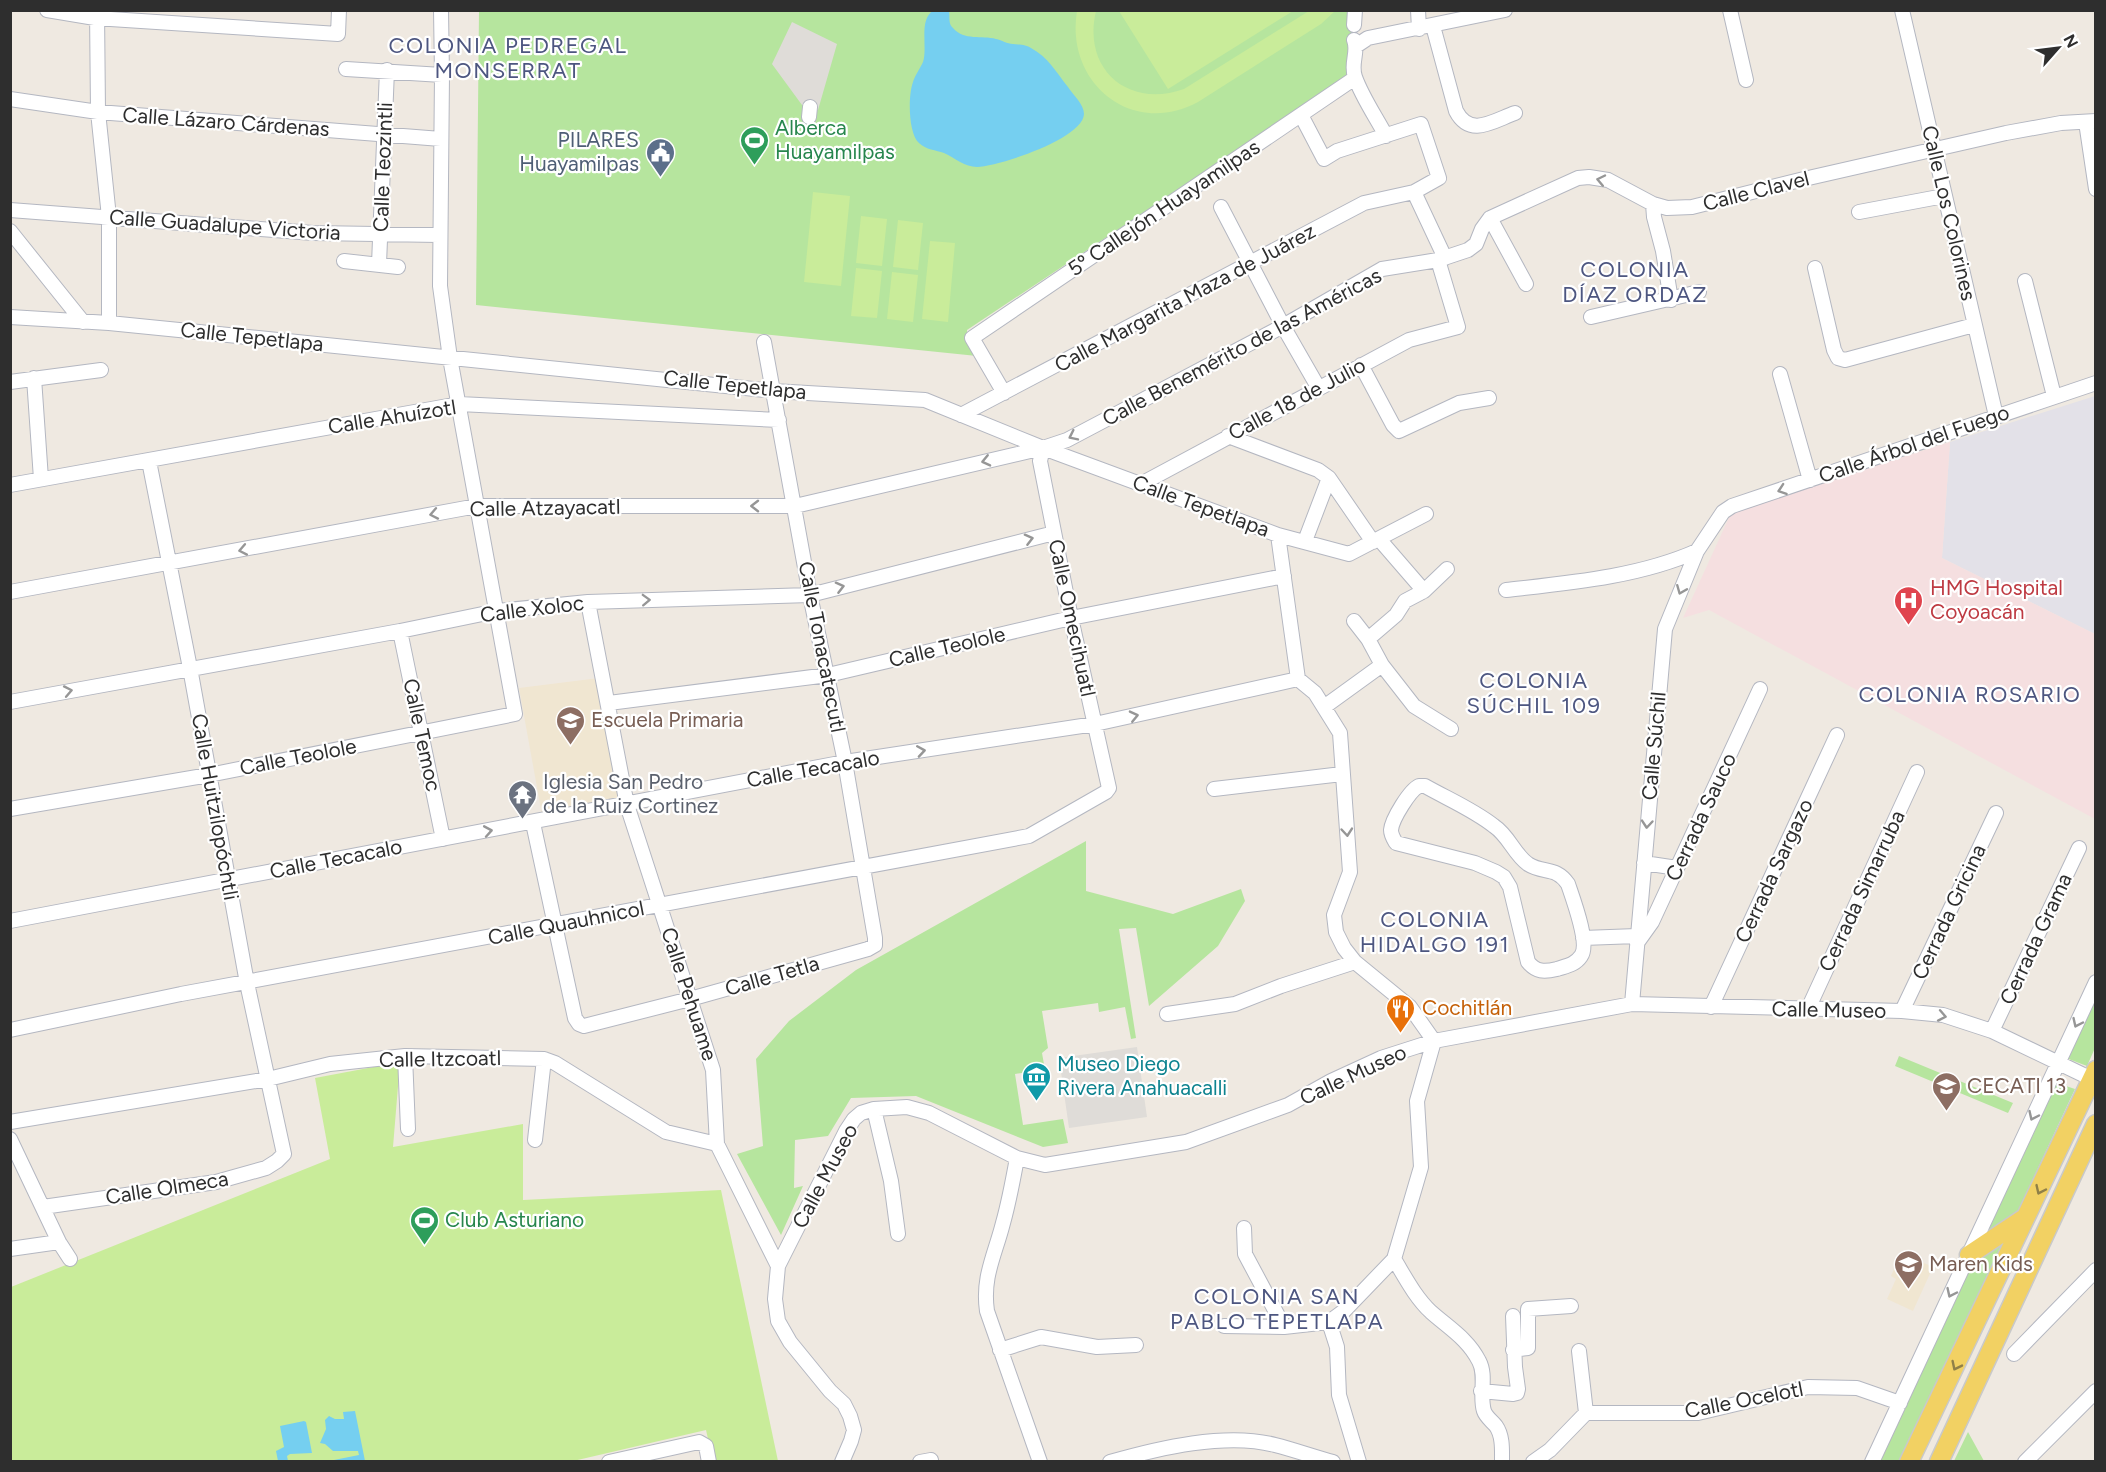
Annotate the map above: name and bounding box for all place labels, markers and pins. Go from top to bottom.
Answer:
place label: Alberca Huayamilpas [775,115,895,164]
sports icon: Alberca Huayamilpas [738,124,770,166]
place label: PILARES Huayamilpas [519,127,639,176]
public building icon: PILARES Huayamilpas [644,136,676,178]
place label: HMG Hospital Coyoacán [1930,575,2063,624]
hospital icon: HMG Hospital Coyoacán [1893,584,1925,626]
school or university icon: Escuela Primaria [554,704,586,746]
place label: Escuela Primaria [591,707,744,732]
place label: Iglesia San Pedro de la Ruiz Cortinez [543,769,718,818]
temple icon: Iglesia San Pedro de la Ruiz Cortinez [506,778,538,820]
restaurant icon: Cochitlán [1385,992,1417,1034]
place label: Cochitlán [1422,995,1512,1020]
place label: Museo Diego Rivera Anahuacalli [1057,1051,1227,1100]
museum icon: Museo Diego Rivera Anahuacalli [1020,1060,1052,1102]
school or university icon: CECATI 13 [1930,1070,1962,1112]
place label: CECATI 13 [1967,1073,2066,1098]
sports icon: Club Asturiano [408,1204,440,1246]
place label: Club Asturiano [445,1207,584,1232]
school or university icon: Maren Kids [1892,1248,1924,1290]
place label: Maren Kids [1929,1251,2033,1276]

